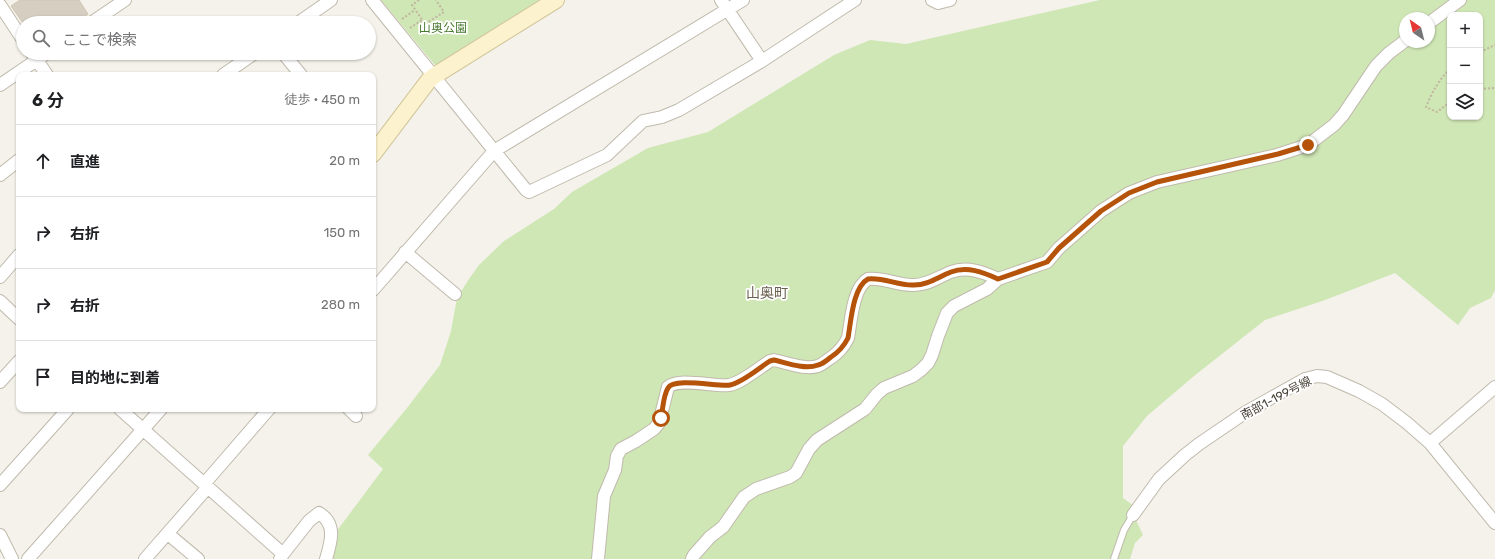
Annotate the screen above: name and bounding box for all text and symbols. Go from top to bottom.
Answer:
north arrow [1399,12,1435,48]
map controls [1447,12,1483,120]
button: + [1447,12,1483,48]
search box [16,16,376,60]
park label: 山奥公園 [419,21,467,35]
icon: search [30,27,52,49]
text: ここで検索 [62,31,137,49]
button: − [1447,48,1483,84]
button: layers [1447,84,1483,120]
text: 6 分 [32,90,64,110]
text: 徒歩 · 450 m [285,92,360,107]
route end [1299,136,1317,154]
icon: ahead [32,150,54,172]
text: 直進 [70,153,100,171]
text: 20 m [329,153,360,168]
icon: right [32,222,54,244]
text: 右折 [70,225,100,243]
text: 150 m [324,225,360,240]
district label: 山奥町 [746,285,788,302]
icon: right [32,294,54,316]
text: 右折 [70,297,100,315]
text: 280 m [321,297,360,312]
icon: arrive [32,366,54,388]
text: 目的地に到着 [70,369,160,387]
street label: 南部1-199号線 [1238,374,1314,422]
route start [652,409,670,427]

